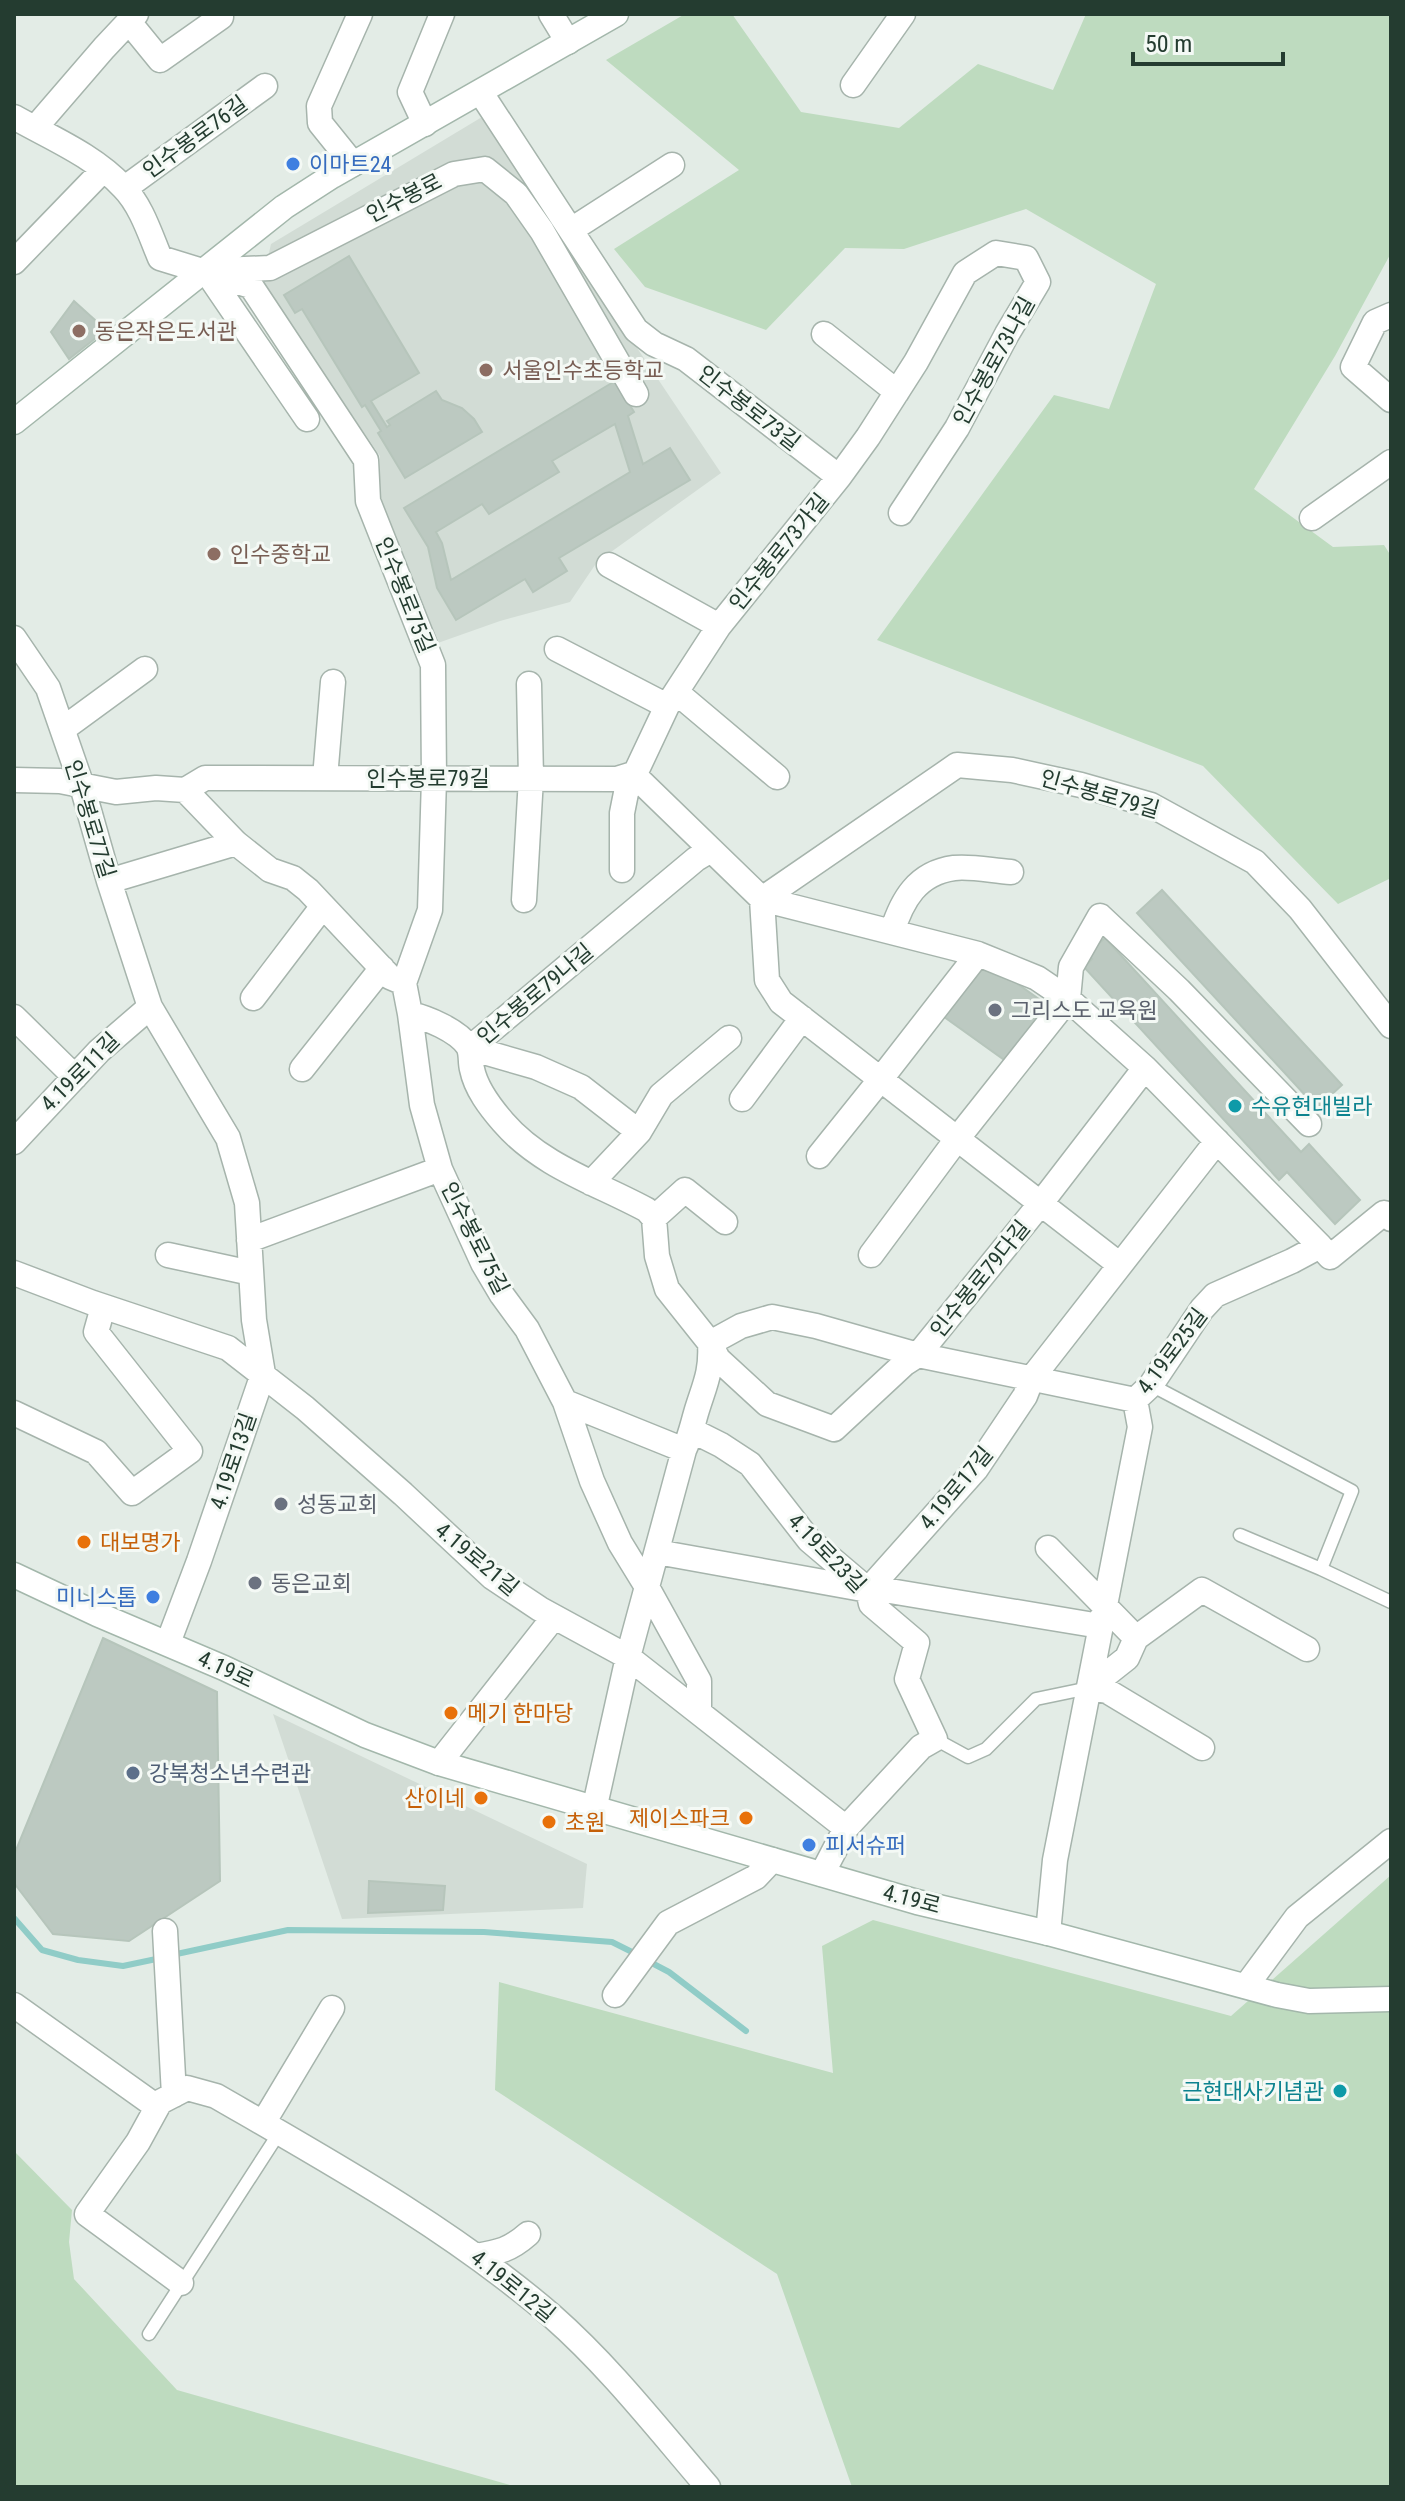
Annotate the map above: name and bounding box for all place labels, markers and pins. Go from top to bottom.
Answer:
place label: 이마트24 [309,152,392,177]
marker: 이마트24 [284,155,302,173]
place label: 동은작은도서관 [95,319,237,344]
marker: 동은작은도서관 [70,322,88,340]
place label: 서울인수초등학교 [502,358,664,383]
marker: 서울인수초등학교 [477,361,495,379]
place label: 인수중학교 [230,542,331,567]
marker: 인수중학교 [205,545,223,563]
place label: 그리스도 교육원 [1011,998,1158,1023]
marker: 그리스도 교육원 [986,1001,1004,1019]
place label: 수유현대빌라 [1251,1094,1372,1119]
marker: 수유현대빌라 [1226,1097,1244,1115]
place label: 성동교회 [297,1492,378,1517]
marker: 성동교회 [272,1495,290,1513]
place label: 대보명가 [100,1530,181,1555]
marker: 대보명가 [75,1533,93,1551]
place label: 동은교회 [271,1571,352,1596]
marker: 동은교회 [246,1574,264,1592]
place label: 미니스톱 [56,1585,137,1610]
marker: 미니스톱 [144,1588,162,1606]
place label: 메기 한마당 [467,1701,573,1726]
marker: 메기 한마당 [442,1704,460,1722]
place label: 강북청소년수련관 [149,1761,311,1786]
marker: 강북청소년수련관 [124,1764,142,1782]
place label: 산이네 [404,1786,465,1811]
marker: 산이네 [472,1789,490,1807]
place label: 제이스파크 [629,1806,730,1831]
marker: 제이스파크 [737,1809,755,1827]
place label: 초원 [565,1810,605,1835]
marker: 초원 [540,1813,558,1831]
place label: 피서슈퍼 [825,1833,906,1858]
marker: 피서슈퍼 [800,1836,818,1854]
place label: 근현대사기념관 [1182,2079,1324,2104]
marker: 근현대사기념관 [1331,2082,1349,2100]

